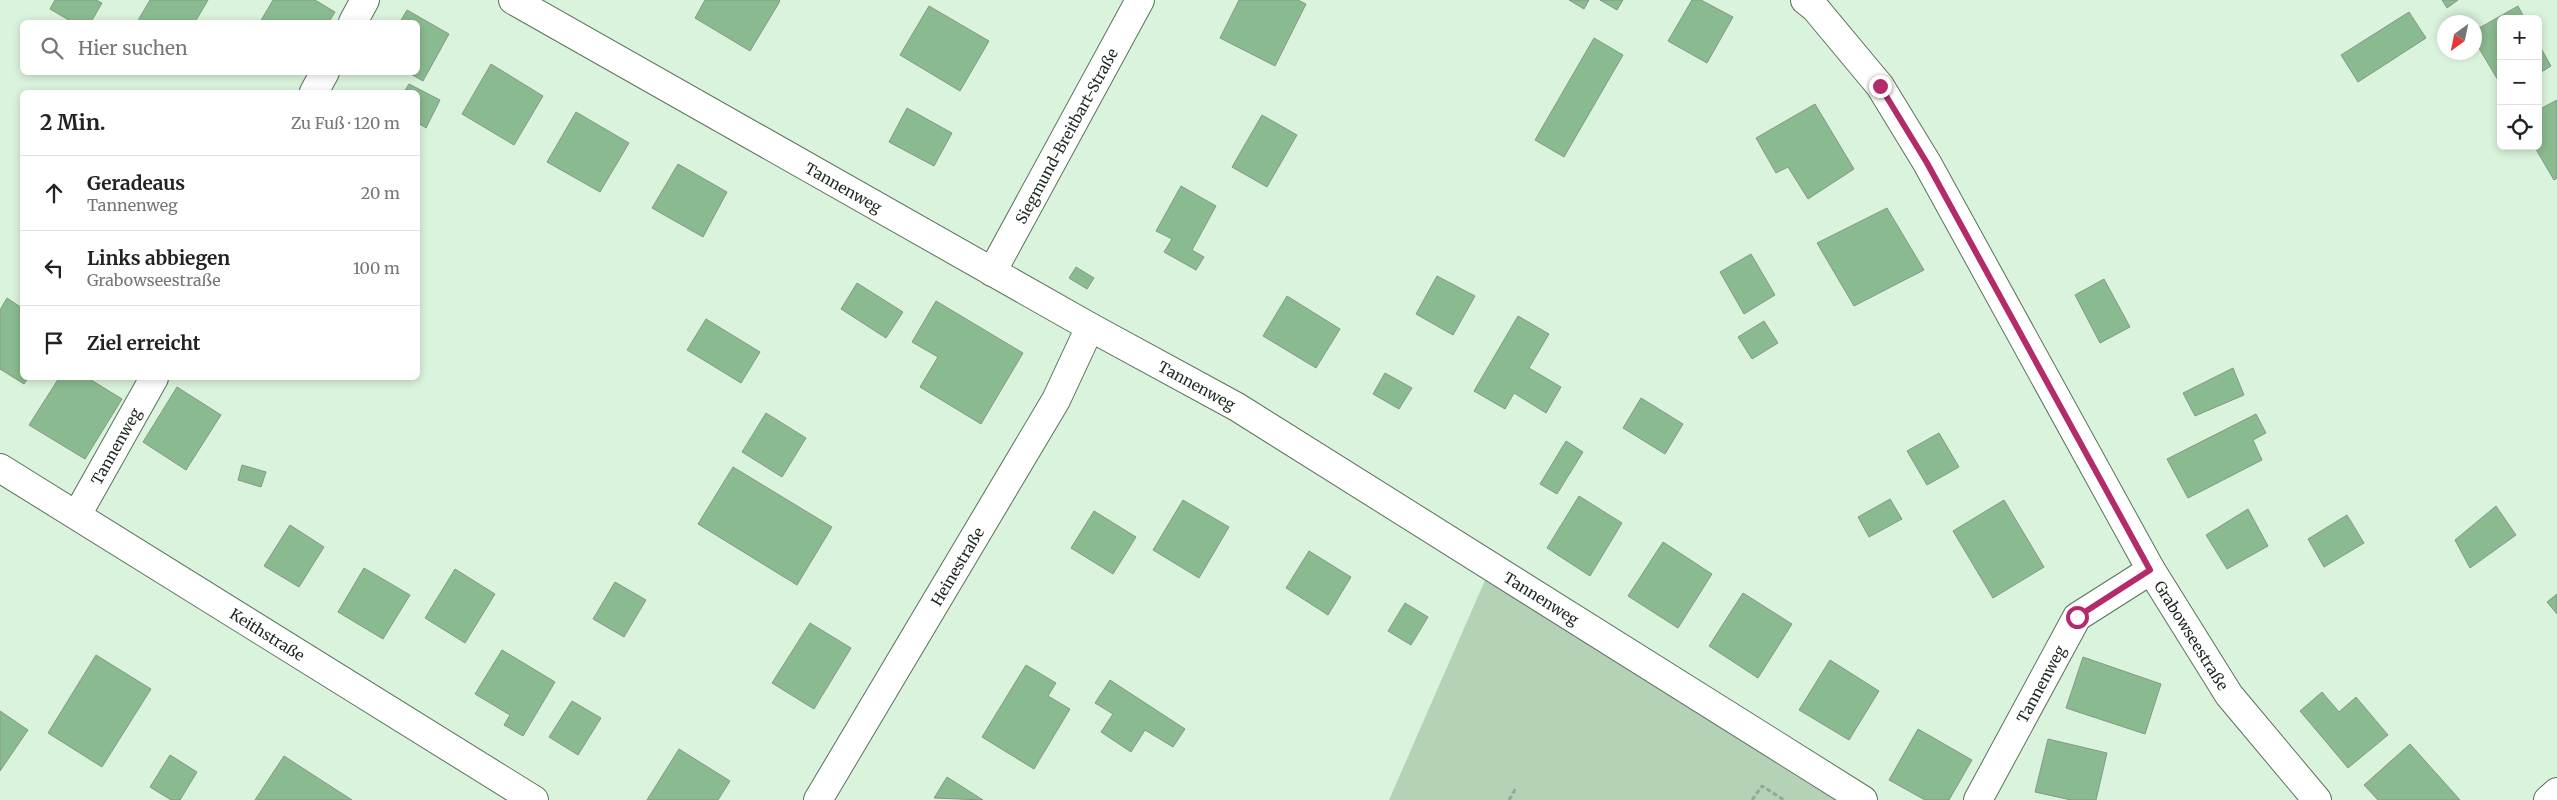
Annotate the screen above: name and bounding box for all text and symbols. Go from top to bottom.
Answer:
north arrow [2437,15,2482,60]
map controls [2497,15,2542,150]
button: + [2497,15,2542,60]
search box [20,20,420,75]
icon: search [38,34,66,62]
text: Hier suchen [78,36,188,60]
street label: Siegmund-Breitbart-Straße [1011,45,1122,227]
button: − [2497,60,2542,105]
route end [1869,75,1892,98]
button: locate [2497,105,2542,150]
text: 2 Min. [40,109,106,136]
text: Zu Fuß · 120 m [291,113,400,133]
street label: Tannenweg [802,158,885,217]
text: Geradeaus [87,171,185,195]
icon: ahead [40,179,68,207]
text: 20 m [361,183,400,203]
text: Tannenweg [87,195,178,215]
text: Links abbiegen [87,246,230,270]
icon: left [40,254,68,282]
text: 100 m [353,258,400,278]
text: Grabowseestraße [87,270,221,290]
icon: arrive [40,329,68,357]
text: Ziel erreicht [87,331,200,355]
street label: Tannenweg [1155,357,1239,414]
street label: Tannenweg [87,404,145,488]
street label: Heinestraße [926,523,988,609]
street label: Tannenweg [1500,567,1583,629]
street label: Grabowseestraße [2150,577,2233,694]
street label: Keithstraße [227,604,309,665]
route start [2066,606,2089,629]
street label: Tannenweg [2012,642,2069,726]

